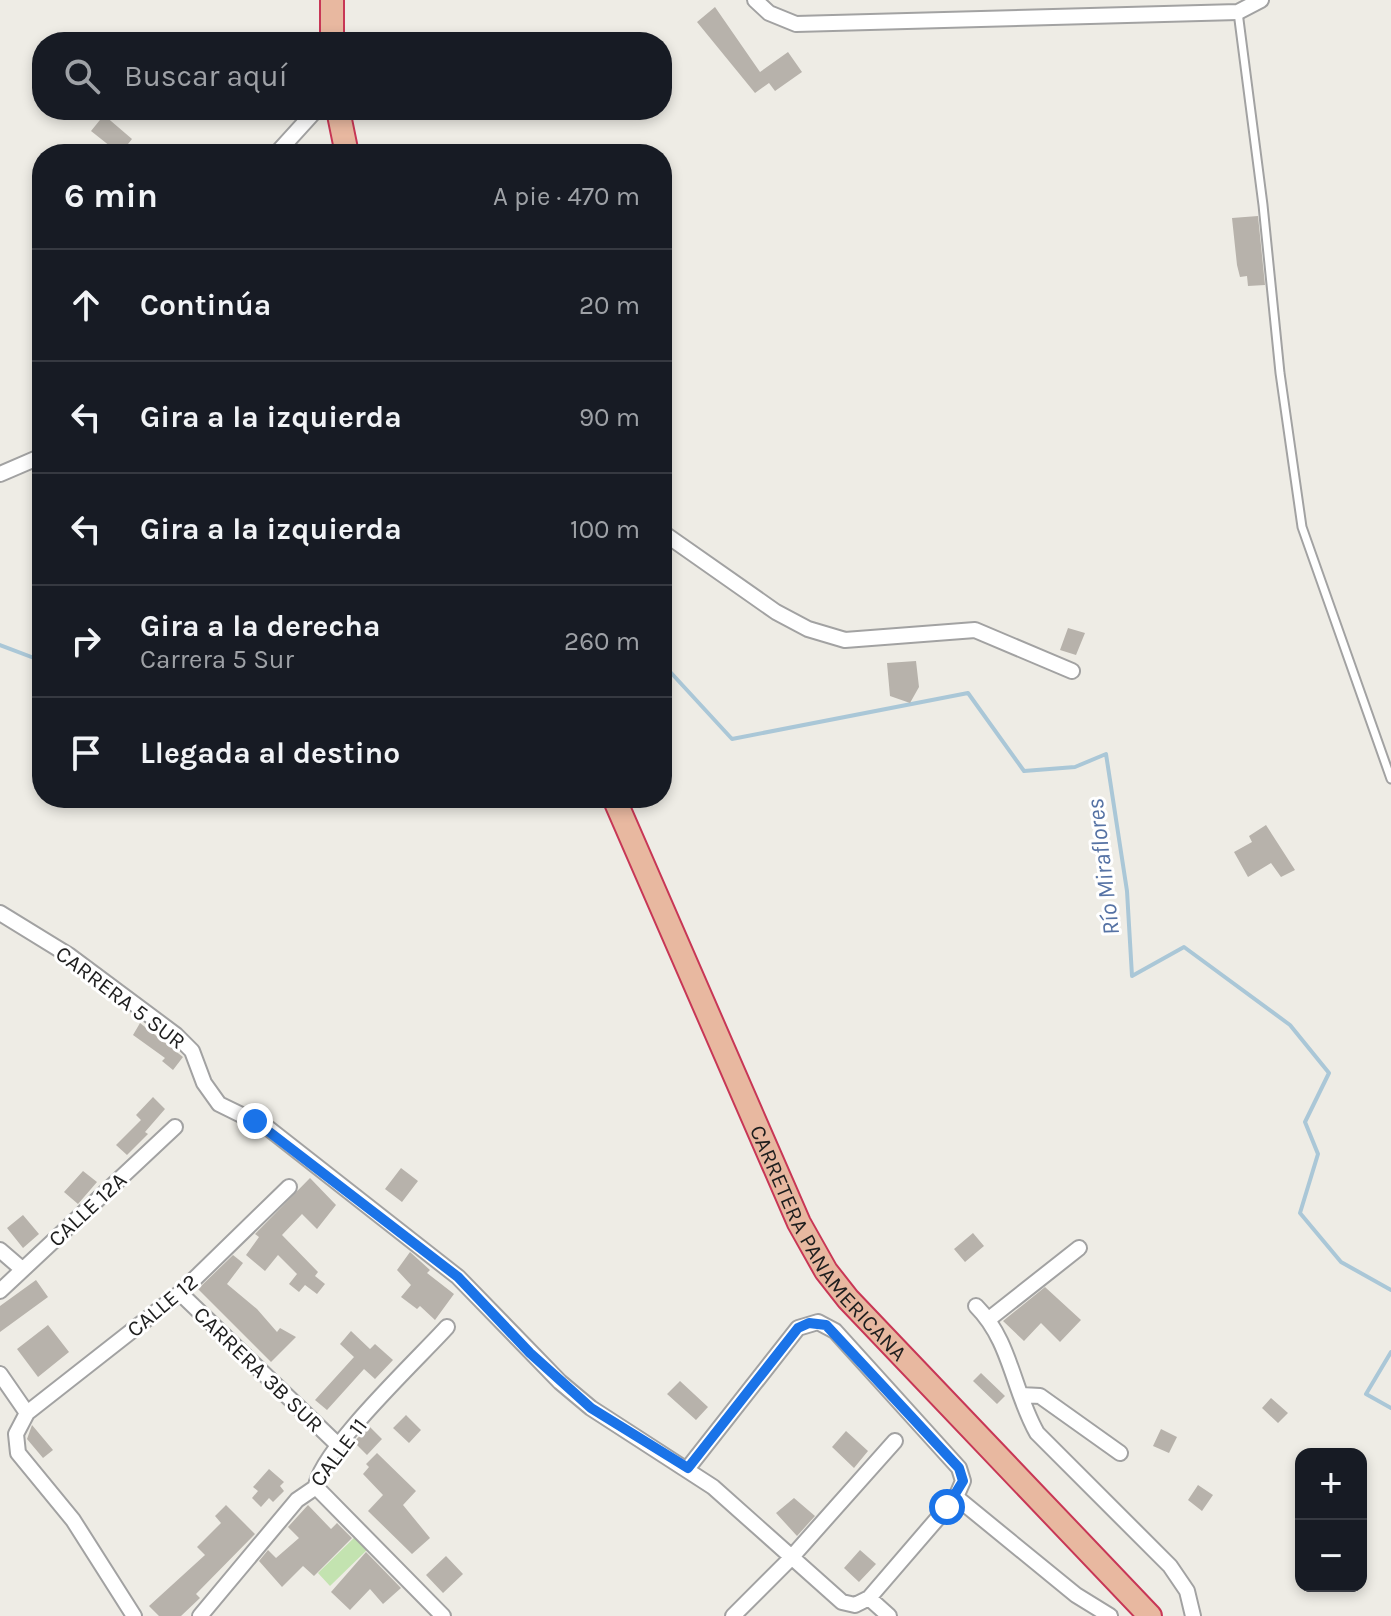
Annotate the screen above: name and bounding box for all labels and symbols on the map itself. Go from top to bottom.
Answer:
water label: Río Miraflores [1081,797,1125,937]
street label: CARRERA 5 SUR [50,941,190,1055]
route end [237,1103,273,1139]
street label: CARRETERA PANAMERICANA [744,1121,912,1367]
street label: CALLE 12A [43,1167,132,1252]
street label: CALLE 12 [122,1269,203,1343]
street label: CARRERA 3B SUR [188,1301,328,1438]
street label: CALLE 11 [305,1413,373,1492]
route start [929,1489,965,1525]

